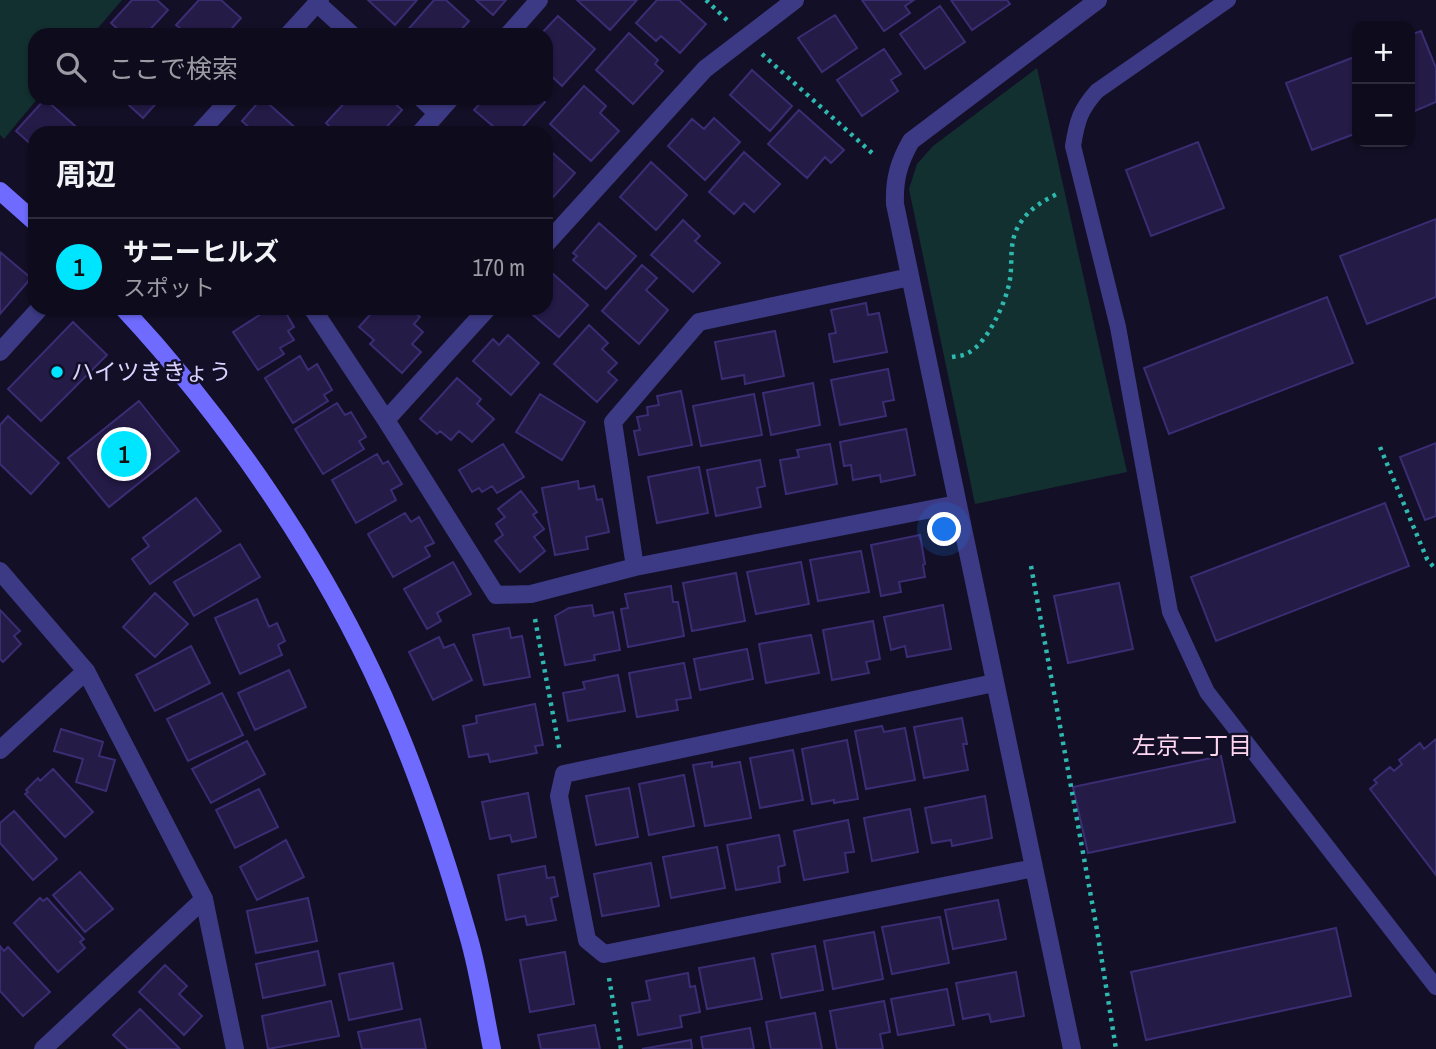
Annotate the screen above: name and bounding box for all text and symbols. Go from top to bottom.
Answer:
map controls [1352,21,1415,147]
button: + [1352,21,1415,84]
search box [28,28,553,105]
icon: search [52,48,90,86]
text: ここで検索 [108,51,238,86]
button: − [1352,84,1415,147]
text: 周辺 [56,154,116,194]
text: サニーヒルズ [123,234,279,269]
text: 1 [74,252,84,283]
text: 170 m [473,252,525,283]
text: スポット [123,272,215,303]
place label: ハイツききょう [71,356,232,387]
marker: ハイツききょう [49,364,65,380]
pin: 1 [101,428,147,480]
your location [927,512,961,546]
district label: 左京二丁目 [1132,729,1252,761]

